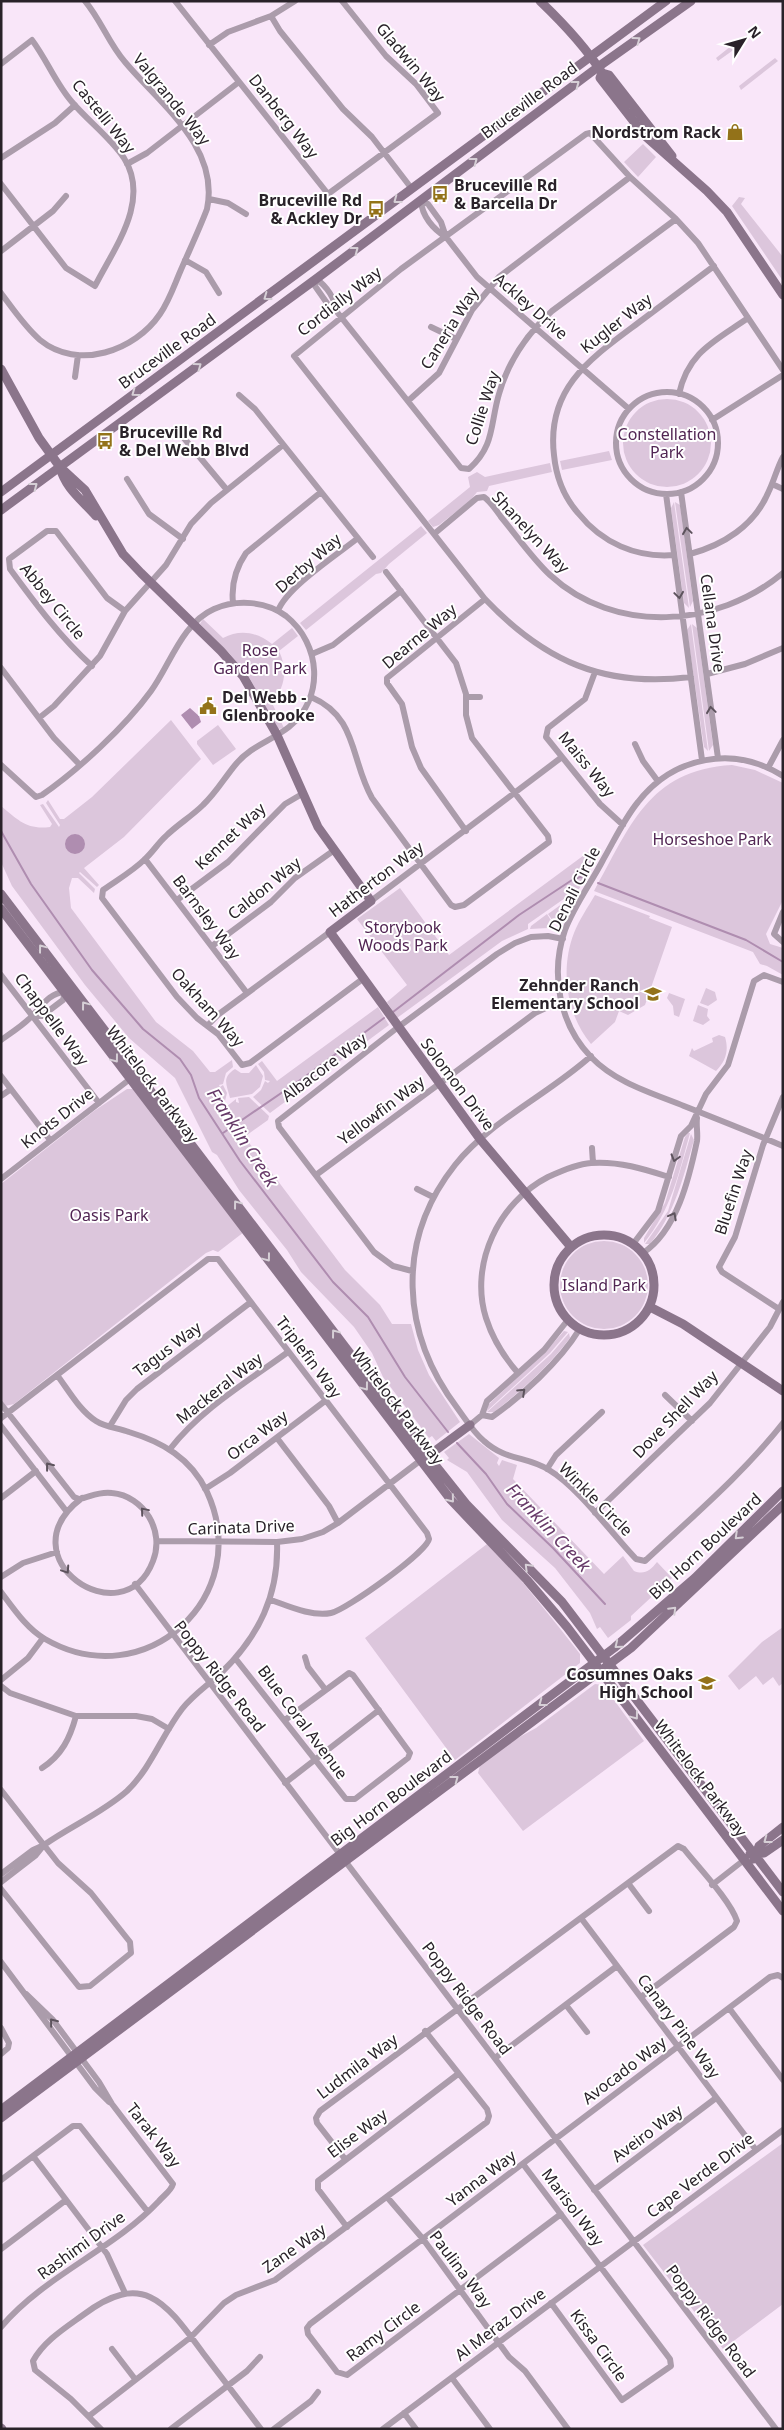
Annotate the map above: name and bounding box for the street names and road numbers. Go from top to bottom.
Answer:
street label: Gladwin Way [371,18,451,107]
street label: Valgrande Way [128,49,216,150]
street label: Bruceville Road [476,56,582,144]
street label: Danberg Way [244,69,324,163]
street label: Castelli Way [67,74,141,158]
street label: Cordially Way [292,261,386,341]
street label: Ackley Drive [489,268,573,344]
street label: Caneria Way [415,282,484,374]
street label: Kugler Way [576,288,657,358]
street label: Bruceville Road [114,308,220,394]
street label: Collie Way [460,367,505,448]
street label: Shanelyn Way [487,486,575,578]
street label: Derby Way [270,528,346,598]
street label: Abbey Circle [15,558,91,644]
street label: Cellana Drive [695,572,731,674]
street label: Dearne Way [377,598,462,674]
street label: Maiss Way [554,726,621,802]
street label: Kennet Way [190,797,271,875]
street label: Hatherton Way [324,836,429,922]
street label: Denali Circle [543,842,605,936]
street label: Caldon Way [223,851,306,924]
street label: Barnsley Way [168,870,246,964]
street label: Oakham Way [166,963,250,1052]
street label: Chappelle Way [10,968,95,1071]
street label: Whitelock Parkway [102,1021,205,1148]
street label: Albacore Way [277,1027,372,1106]
street label: Solomon Drive [416,1033,500,1135]
street label: Yellowfin Way [333,1070,429,1150]
street label: Knots Drive [16,1083,98,1153]
street label: Bluefin Way [709,1146,757,1238]
street label: Triplefin Way [271,1312,348,1403]
street label: Tagus Way [128,1316,206,1382]
street label: Whitelock Parkway [347,1343,450,1470]
street label: Mackeral Way [171,1347,267,1429]
street label: Dove Shell Way [627,1365,723,1463]
street label: Orca Way [222,1404,293,1465]
street label: Winkle Circle [554,1457,638,1541]
street label: Big Horn Boulevard [644,1488,766,1604]
street label: Carinata Drive [187,1514,295,1540]
street label: Poppy Ridge Road [169,1615,271,1737]
street label: Blue Coral Avenue [253,1661,353,1783]
street label: Whitelock Parkway [650,1715,753,1842]
street label: Big Horn Boulevard [326,1745,456,1851]
street label: Poppy Ridge Road [417,1937,517,2059]
street label: Canary Pine Way [632,1969,726,2083]
street label: Ludmila Way [312,2028,403,2104]
street label: Avocado Way [577,2031,671,2109]
street label: Tarak Way [122,2098,187,2172]
street label: Aveiro Way [607,2099,688,2167]
street label: Elise Way [323,2103,392,2163]
street label: Cape Verde Drive [642,2127,758,2223]
street label: Yanna Way [442,2144,521,2211]
street label: Marisol Way [537,2164,610,2251]
street label: Rashimi Drive [33,2206,129,2284]
street label: Zane Way [258,2218,331,2278]
street label: Paulina Way [425,2226,498,2313]
street label: Poppy Ridge Road [661,2260,761,2382]
street label: Al Meraz Drive [450,2283,550,2365]
street label: Ramy Circle [341,2296,425,2366]
street label: Kissa Circle [565,2305,633,2385]

